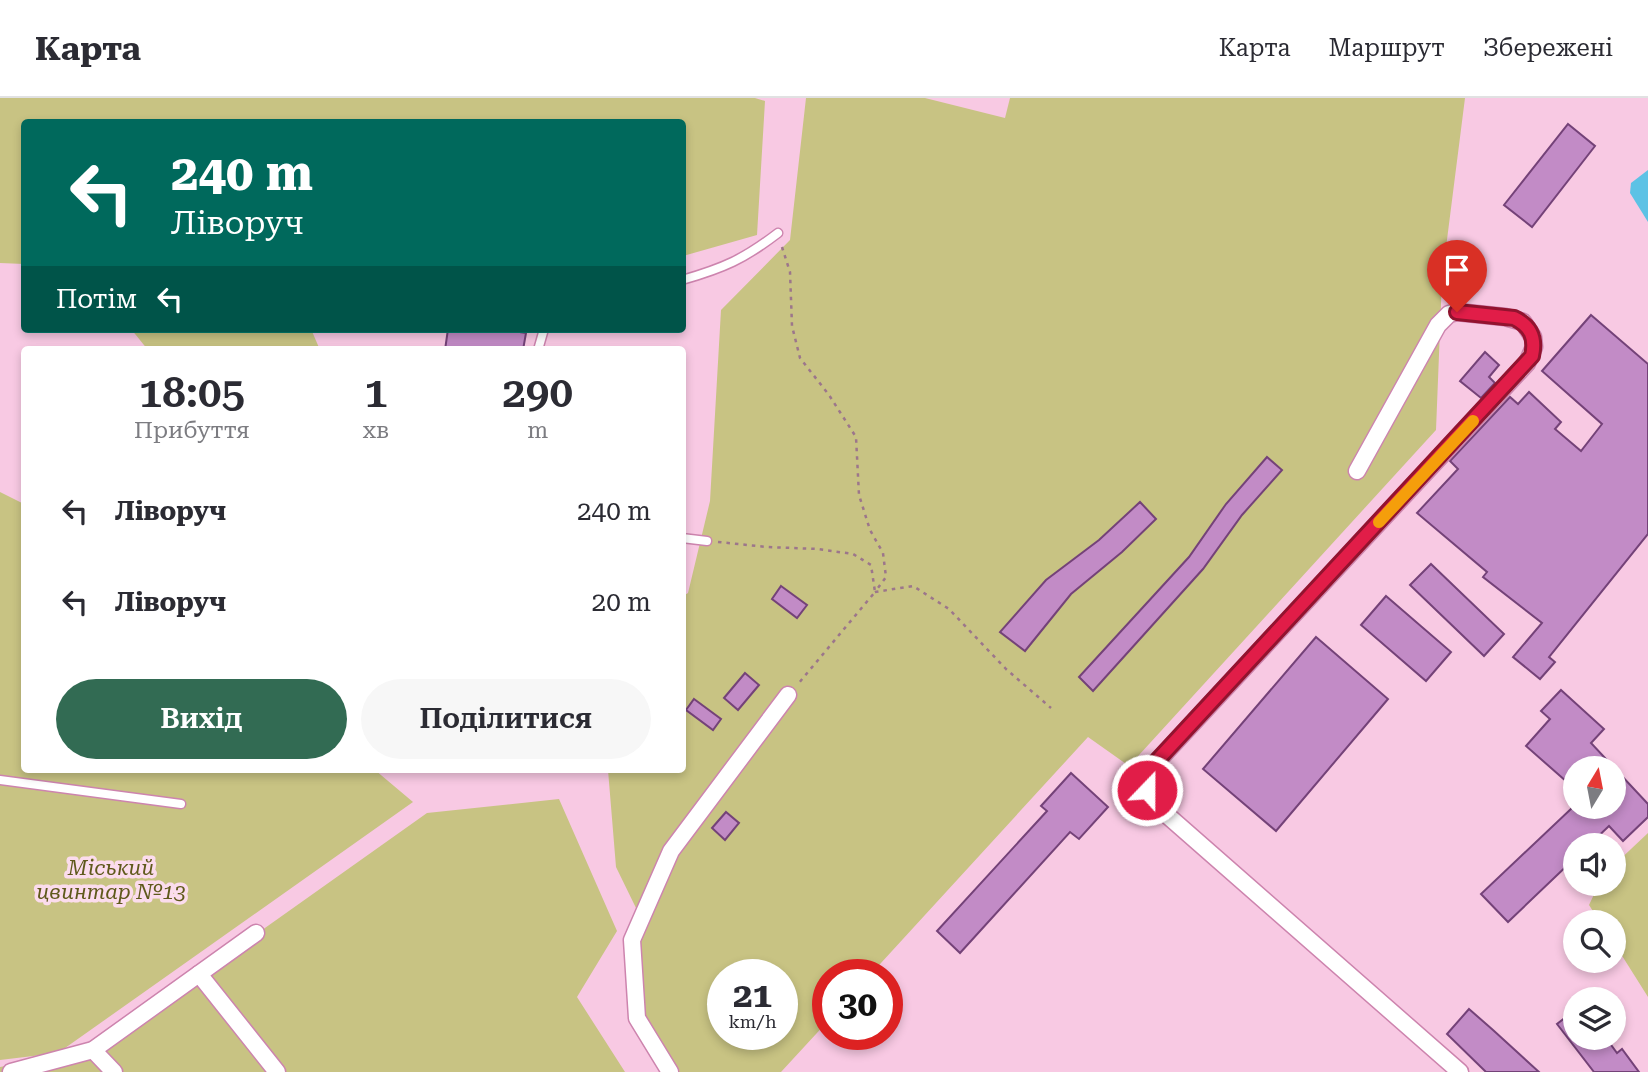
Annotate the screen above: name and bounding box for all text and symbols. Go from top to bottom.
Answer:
text: Карта [35,29,141,68]
text: Карта [1219,34,1291,62]
text: Маршрут [1329,34,1445,62]
text: Збережені [1483,34,1613,62]
text: 240 m [171,145,313,202]
icon: left [56,147,147,238]
text: Ліворуч [171,204,304,242]
pin [1427,240,1487,312]
icon: arrive [1438,251,1476,289]
icon: left [151,280,189,318]
text: Потім [56,284,137,314]
text: 18:05 [139,368,245,417]
text: 1 [364,368,388,417]
text: 290 [502,368,573,417]
text: Прибуття [134,417,250,444]
text: хв [363,417,389,444]
text: m [527,417,548,444]
icon: left [56,492,94,530]
text: Ліворуч [115,496,226,526]
text: 240 m [577,496,651,526]
icon: left [56,583,94,621]
text: Ліворуч [115,587,226,617]
text: 20 m [592,587,651,617]
button: Вихід [56,679,347,759]
button: Поділитися [361,679,651,759]
position arrow [1110,753,1184,827]
north arrow [1563,756,1626,819]
map controls [1563,756,1626,1050]
button: sound [1563,833,1626,896]
park label: Міський цвинтар №13 [36,856,186,904]
button: search [1563,910,1626,973]
speed limit sign: 30 [812,959,903,1050]
text: 21 [733,975,772,1016]
button: layers [1563,987,1626,1050]
text: km/h [728,1011,777,1032]

